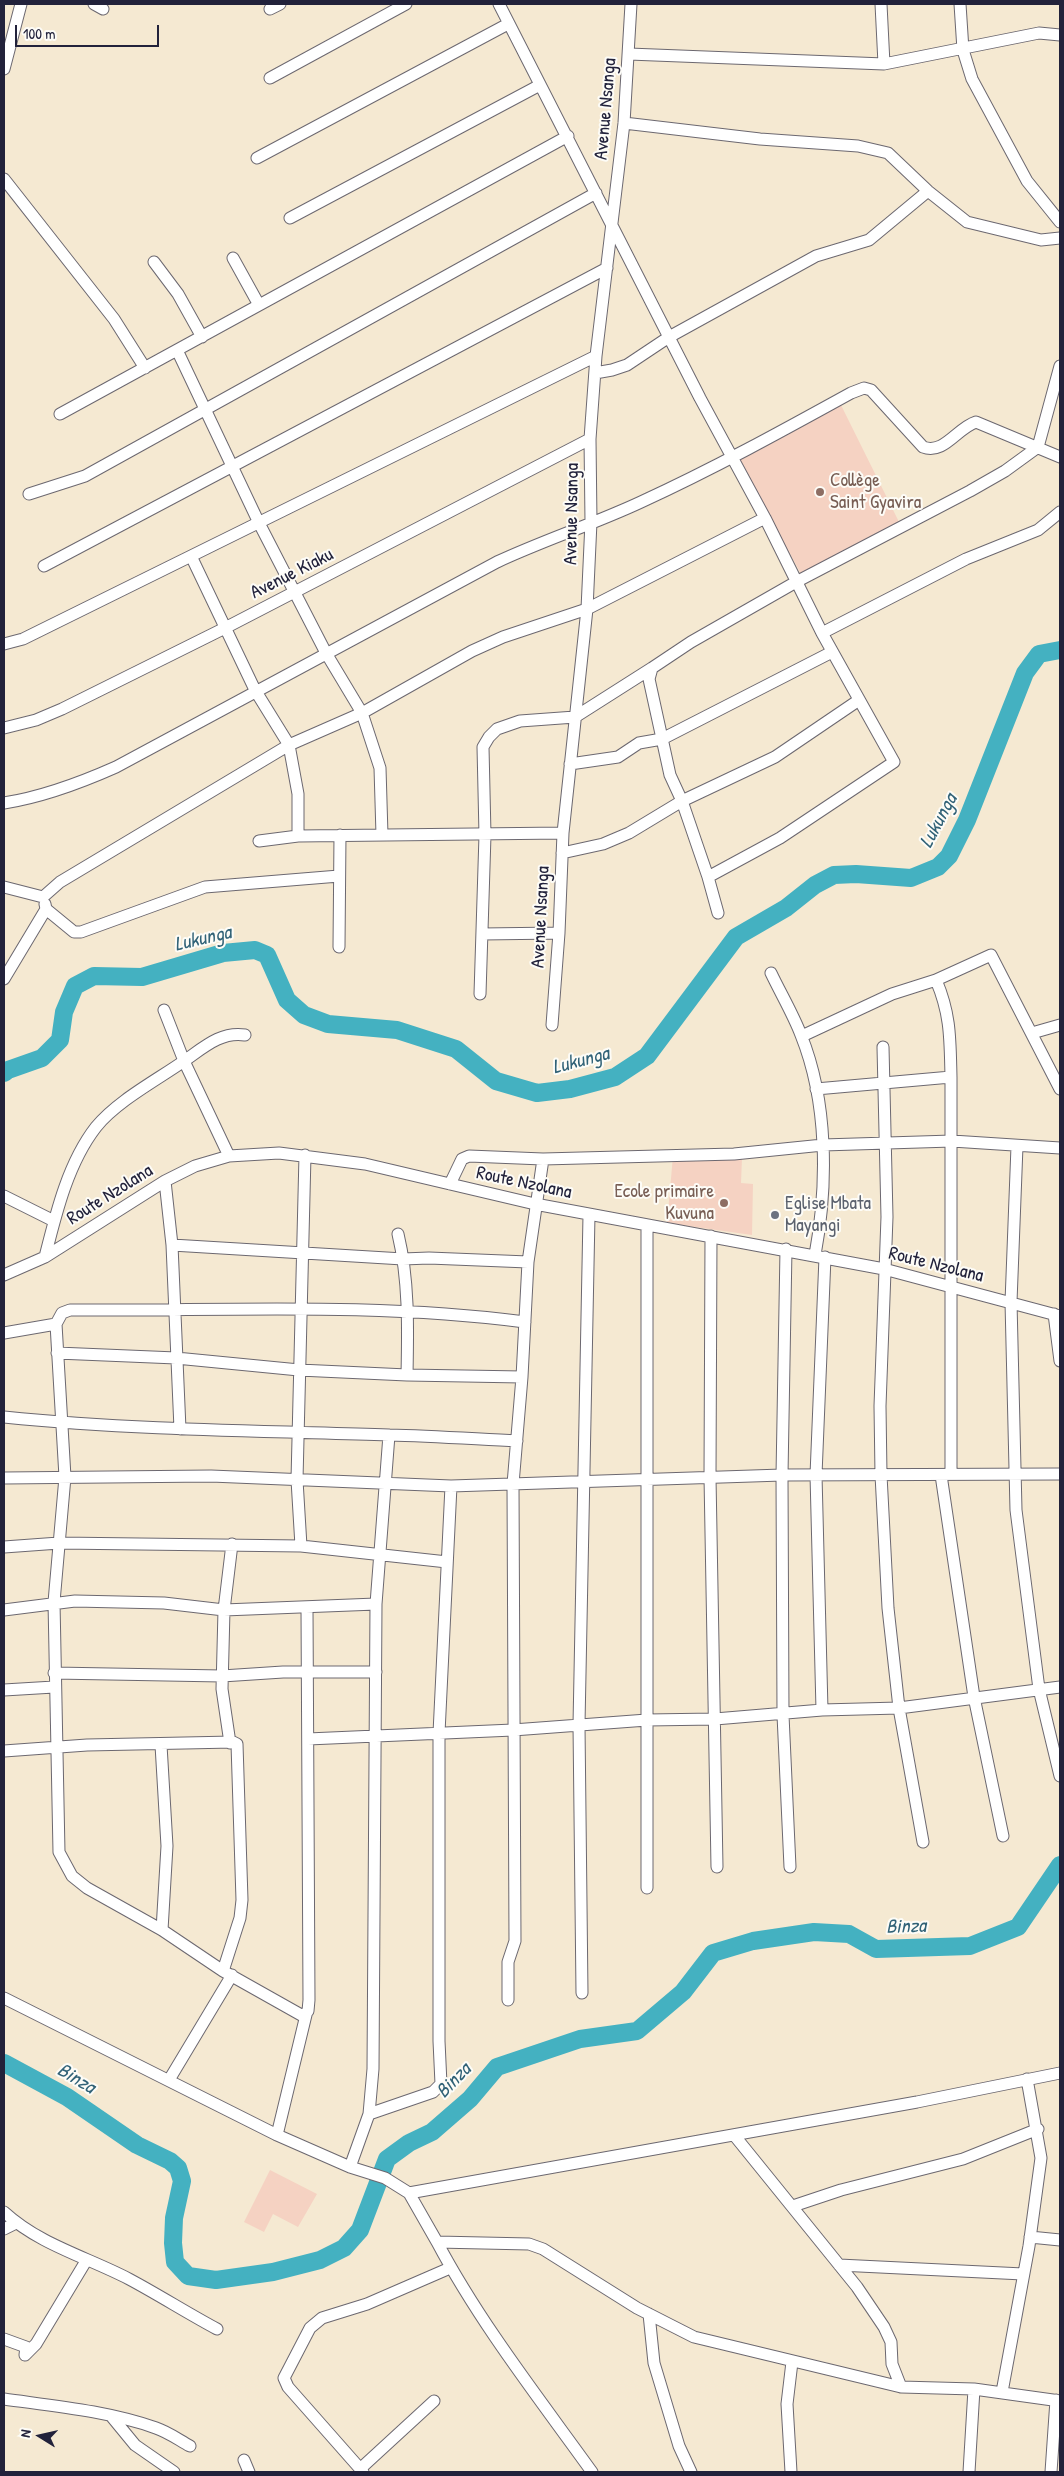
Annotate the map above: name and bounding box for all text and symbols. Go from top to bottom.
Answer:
scale bar [18,15,161,47]
text: 100 m [23,23,56,44]
street label: Avenue Nsanga [590,57,622,161]
street label: Avenue Nsanga [560,463,584,565]
place label: Collège Saint Gyavira [830,470,921,514]
marker: Collège Saint Gyavira [814,486,826,498]
street label: Avenue Kiaku [247,543,337,605]
water label: Lukunga [915,790,963,852]
street label: Avenue Nsanga [527,866,555,968]
water label: Lukunga [172,921,234,957]
water label: Lukunga [550,1042,612,1080]
street label: Route Nzolana [63,1160,157,1230]
street label: Route Nzolana [474,1162,574,1204]
place label: Ecole primaire Kuvuna [614,1181,714,1225]
place label: Eglise Mbata Mayangi [785,1193,871,1237]
marker: Ecole primaire Kuvuna [718,1197,730,1209]
marker: Eglise Mbata Mayangi [769,1209,781,1221]
street label: Route Nzolana [886,1242,986,1288]
water label: Binza [886,1914,926,1940]
water label: Binza [53,2058,99,2100]
water label: Binza [431,2058,477,2104]
north arrow [15,2411,65,2461]
text: N [15,2428,35,2439]

